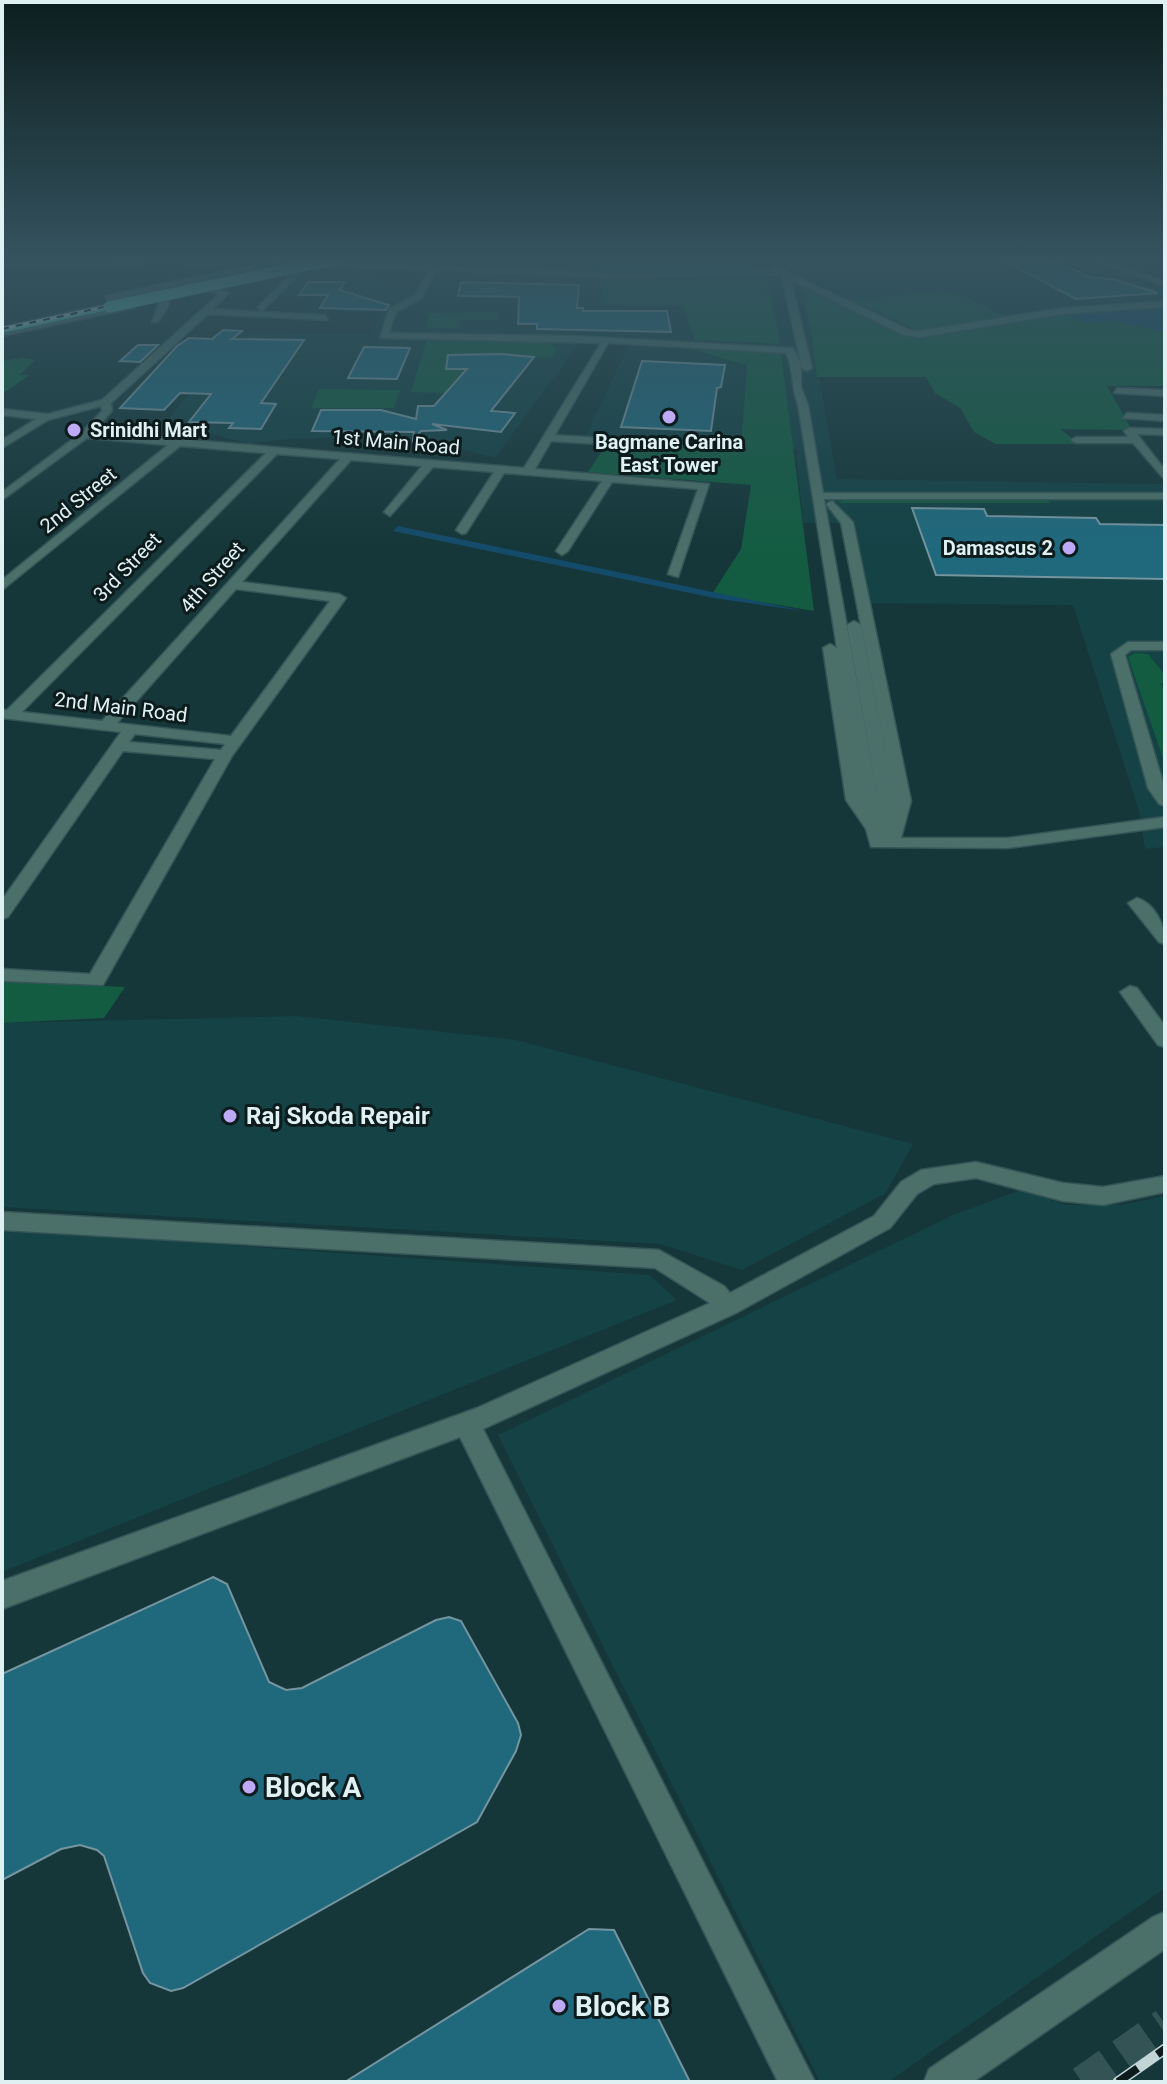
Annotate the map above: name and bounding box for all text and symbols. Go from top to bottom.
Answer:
marker: Bagmane Carina East Tower [660,408,678,426]
place label: Srinidhi Mart [90,418,207,442]
marker: Srinidhi Mart [65,421,83,439]
street label: 1st Main Road [331,424,461,460]
place label: Bagmane Carina East Tower [595,430,743,477]
street label: 2nd Street [35,462,121,538]
street label: 3rd Street [88,527,166,607]
street label: 4th Street [175,536,249,618]
place label: Damascus 2 [943,536,1053,560]
marker: Damascus 2 [1060,539,1078,557]
street label: 2nd Main Road [53,687,189,727]
place label: Raj Skoda Repair [246,1102,430,1130]
marker: Raj Skoda Repair [221,1107,239,1125]
place label: Block A [265,1771,362,1804]
marker: Block A [240,1778,258,1796]
place label: Block B [575,1990,670,2023]
marker: Block B [550,1997,568,2015]

